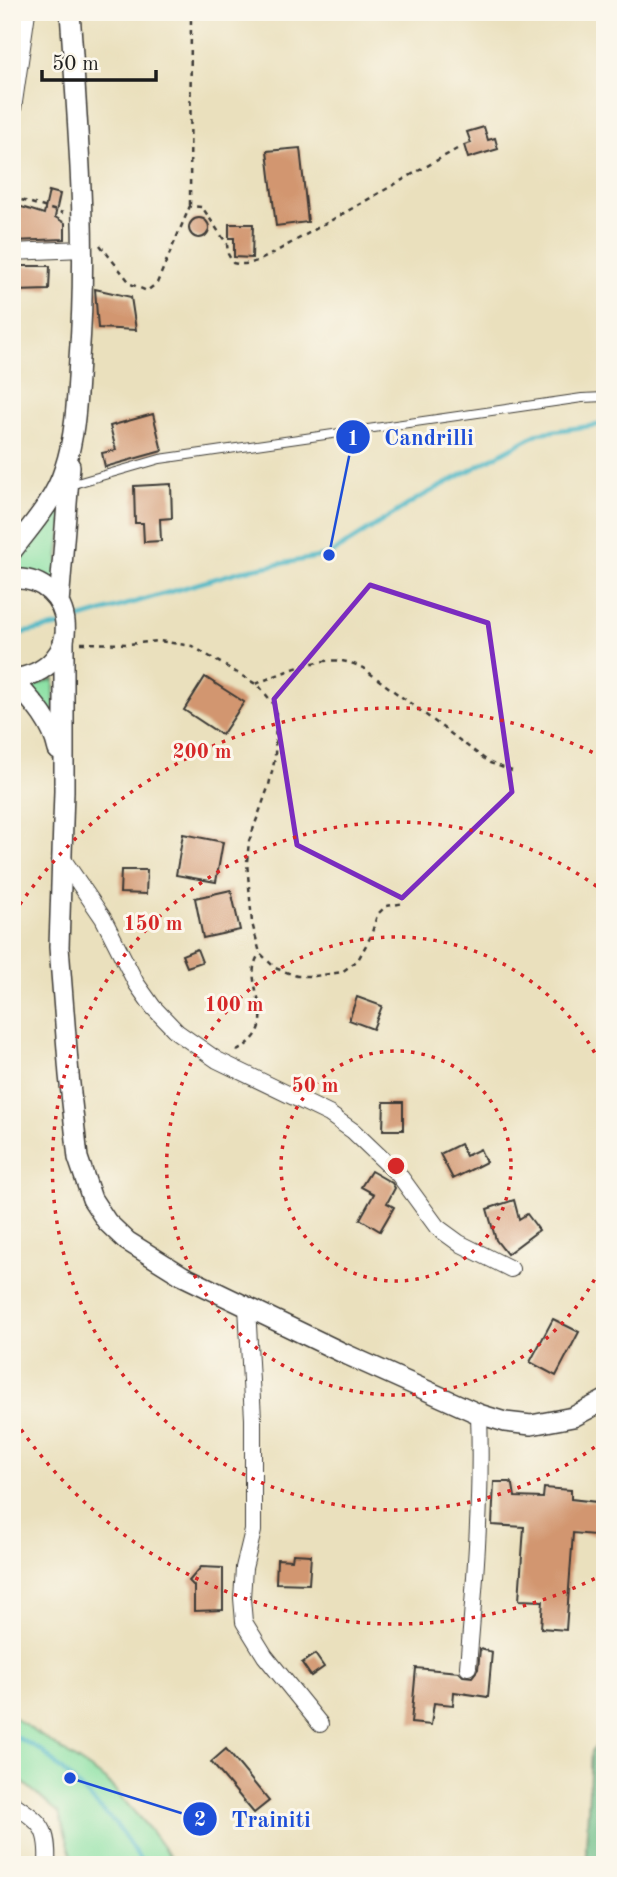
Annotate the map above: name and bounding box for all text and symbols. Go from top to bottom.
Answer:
scale bar [42,38,156,82]
text: 50 m [52,54,99,75]
callout: Candrilli [335,415,488,459]
text: Candrilli [384,427,474,450]
text: 1 [347,429,359,450]
text: 200 m [172,742,232,763]
text: 150 m [123,914,183,935]
text: 100 m [204,995,264,1016]
text: 50 m [291,1076,339,1097]
centre of rings [384,1154,408,1178]
callout: Trainiti [183,1797,325,1841]
text: Trainiti [231,1809,311,1832]
text: 2 [194,1810,206,1831]

